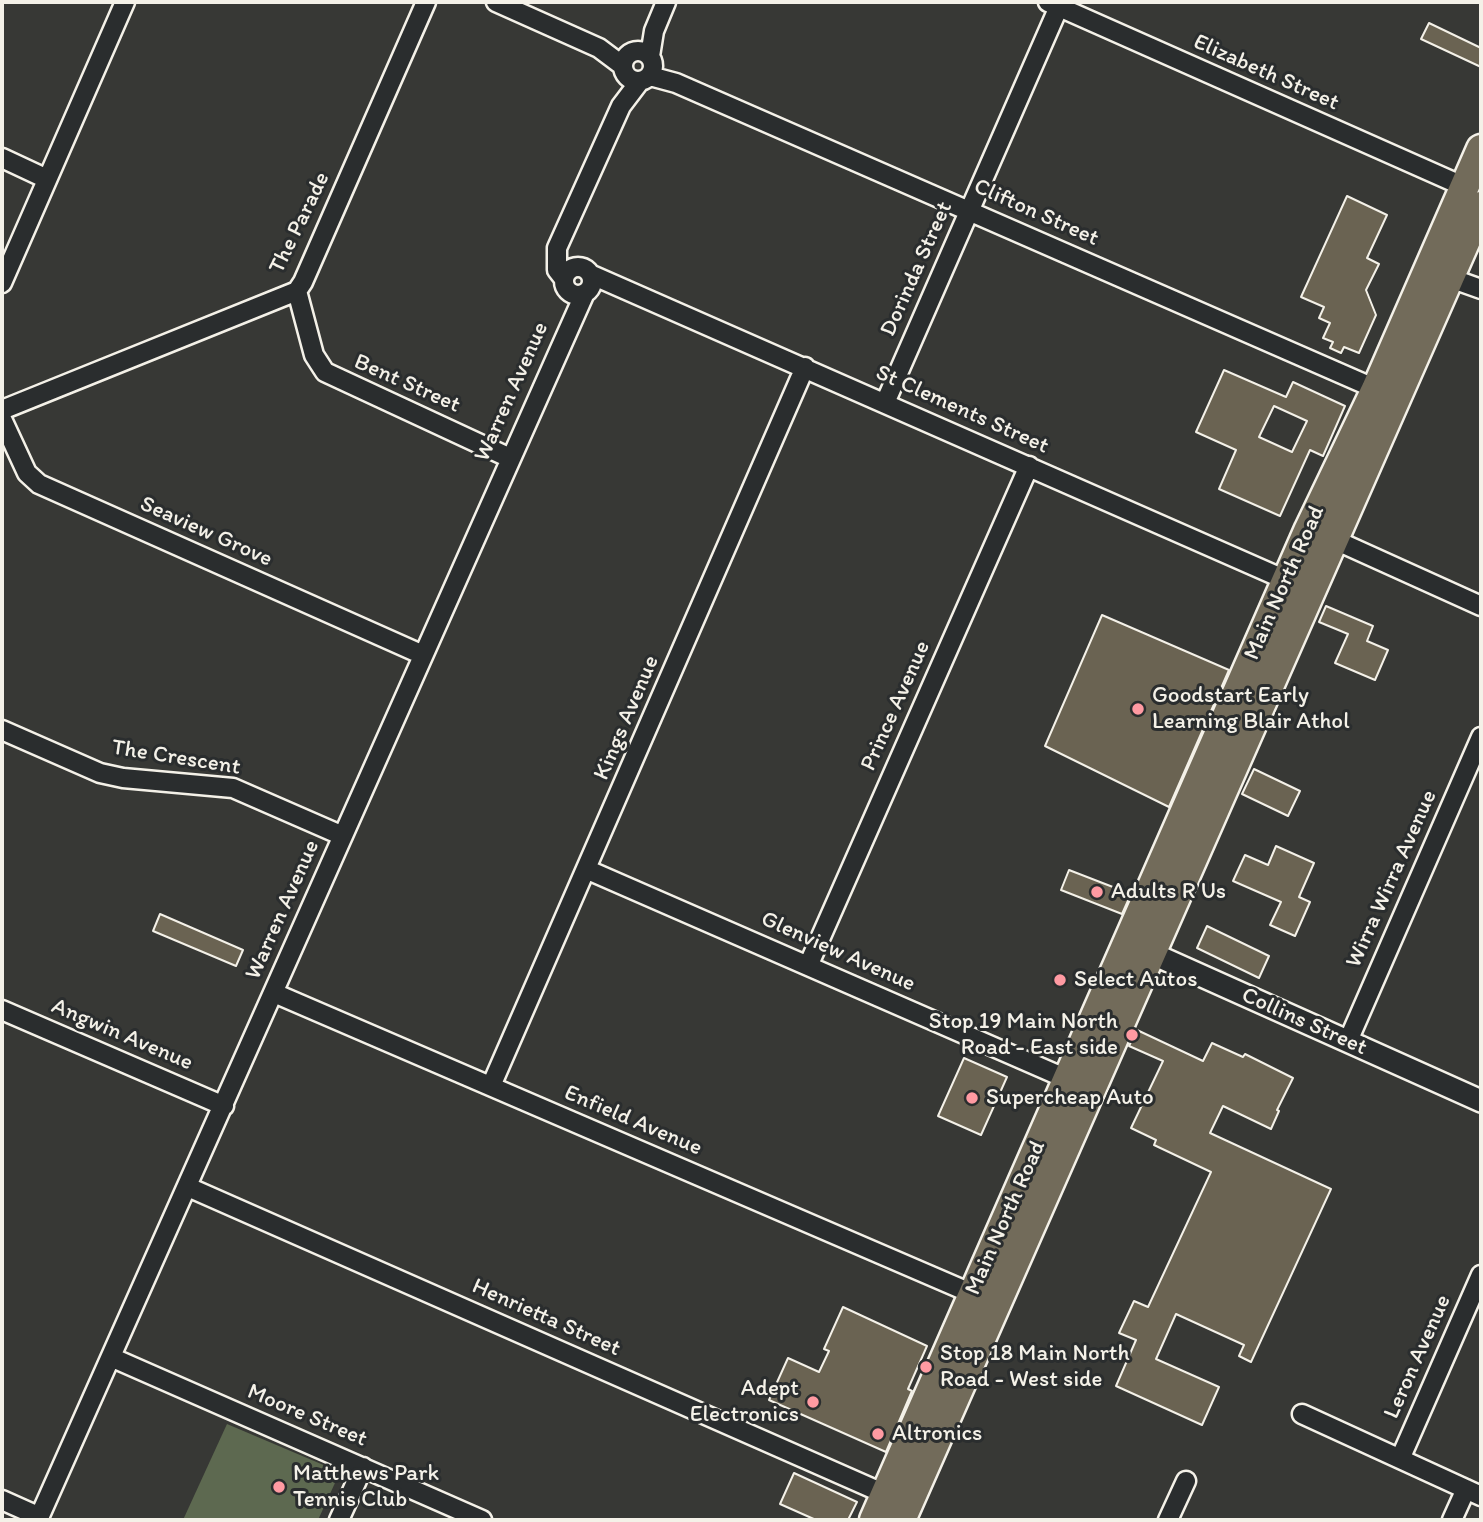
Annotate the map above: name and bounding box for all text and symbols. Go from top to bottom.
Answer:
street label: Elizabeth Street [1189,29,1343,117]
street label: The Parade [264,168,336,278]
street label: Clifton Street [969,173,1103,253]
street label: Dorinda Street [875,197,959,341]
street label: Warren Avenue [469,318,555,466]
street label: Bent Street [350,348,464,420]
street label: St Clements Street [871,359,1053,461]
street label: Seaview Grove [136,491,276,573]
street label: Main North Road [1239,502,1331,664]
street label: Prince Avenue [855,637,937,775]
street label: Kings Avenue [588,652,666,784]
place label: Goodstart Early Learning Blair Athol [1152,682,1350,736]
marker: Goodstart Early Learning Blair Athol [1130,701,1146,717]
street label: The Crescent [110,734,242,782]
street label: Wirra Wirra Avenue [1340,786,1444,972]
street label: Warren Avenue [240,836,326,984]
place label: Adults R Us [1111,878,1226,906]
marker: Adults R Us [1089,884,1105,900]
street label: Glenview Avenue [757,906,919,998]
place label: Select Autos [1074,966,1197,994]
marker: Select Autos [1052,972,1068,988]
street label: Collins Street [1237,982,1371,1062]
street label: Angwin Avenue [47,993,197,1077]
place label: Stop 19 Main North Road - East side [929,1008,1118,1062]
marker: Stop 19 Main North Road - East side [1124,1027,1140,1043]
street label: Enfield Avenue [560,1080,706,1162]
place label: Supercheap Auto [986,1084,1154,1112]
marker: Supercheap Auto [964,1090,980,1106]
street label: Main North Road [960,1137,1052,1299]
street label: Henrietta Street [467,1273,625,1363]
street label: Leron Avenue [1378,1291,1458,1423]
place label: Stop 18 Main North Road - West side [940,1340,1130,1394]
marker: Stop 18 Main North Road - West side [918,1359,934,1375]
place label: Adept Electronics [690,1375,799,1429]
street label: Moore Street [243,1378,371,1454]
marker: Adept Electronics [805,1394,821,1410]
place label: Altronics [892,1420,982,1448]
marker: Altronics [870,1426,886,1442]
place label: Matthews Park Tennis Club [293,1460,439,1514]
marker: Matthews Park Tennis Club [271,1479,287,1495]

